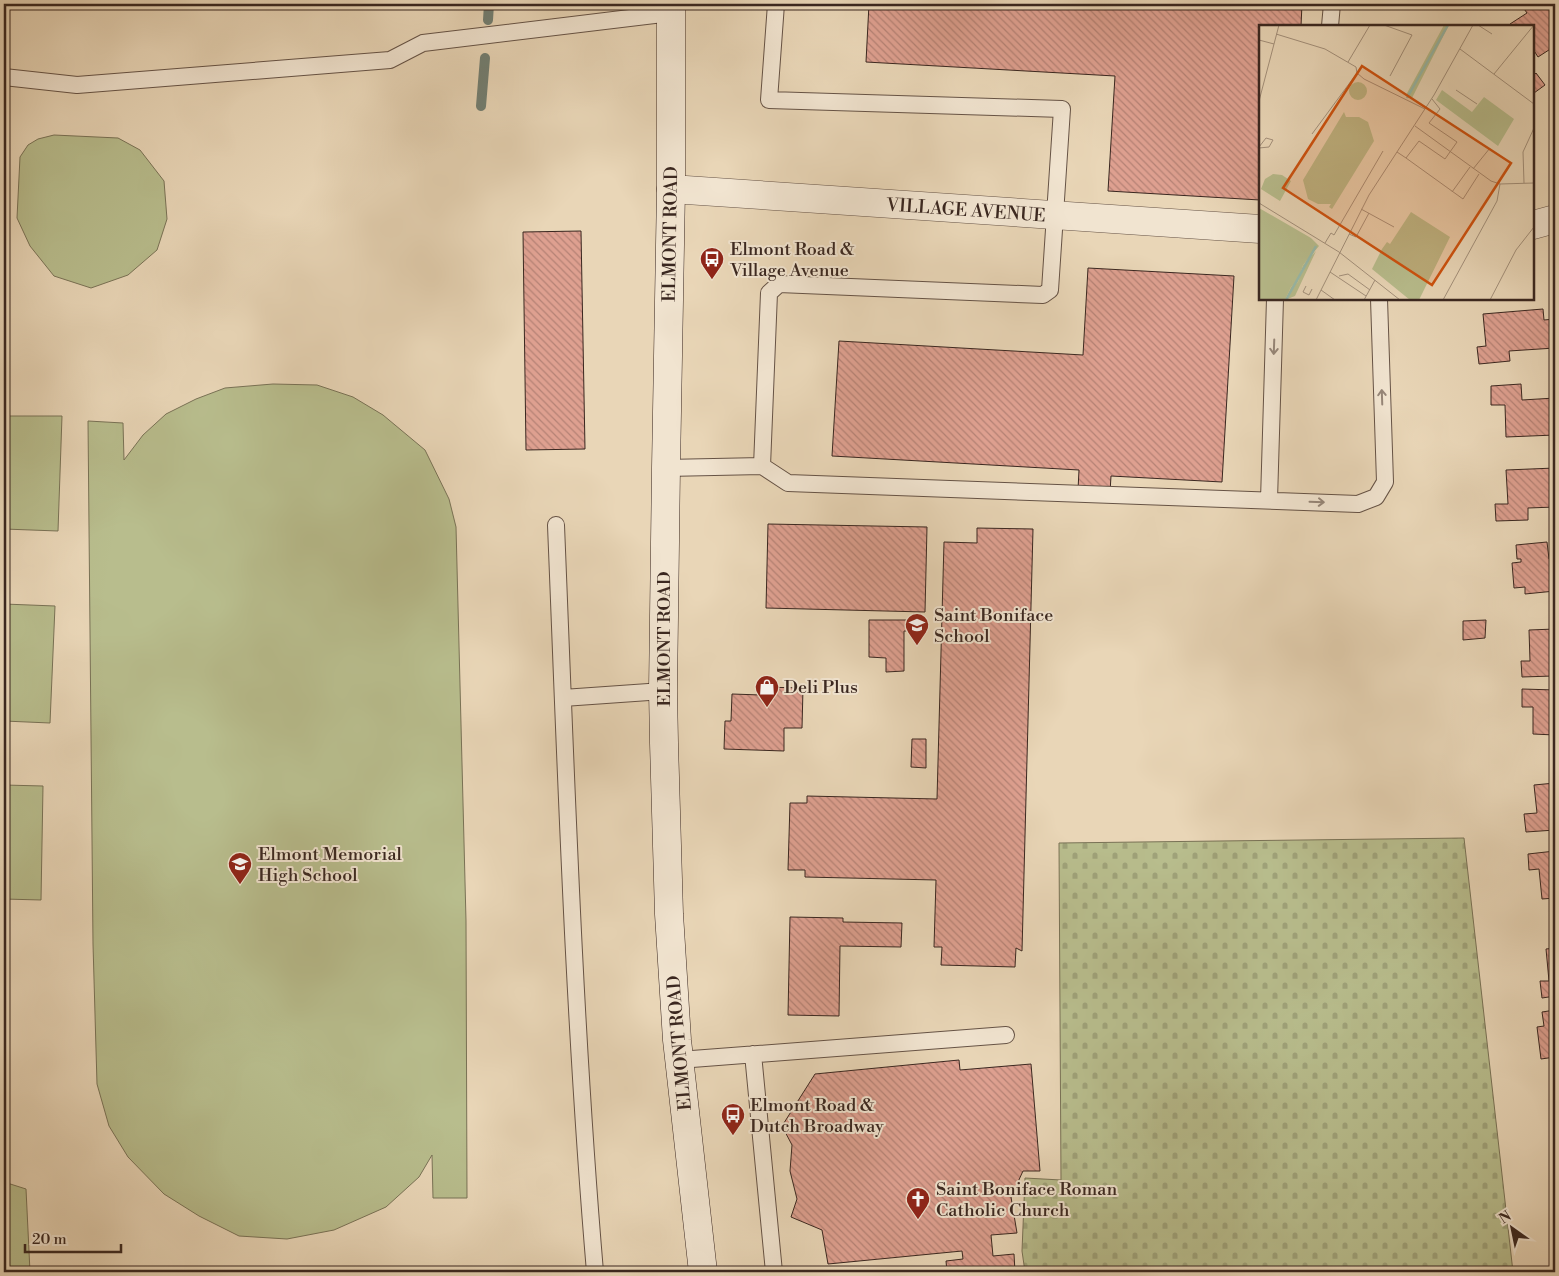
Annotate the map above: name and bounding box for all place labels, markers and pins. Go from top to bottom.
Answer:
place label: Elmont Road & Village Avenue [729,238,855,282]
bus stop icon: Elmont Road & Village Avenue [699,246,725,280]
place label: Saint Boniface School [934,604,1053,648]
school or university icon: Saint Boniface School [904,612,930,646]
shop icon: Deli Plus [754,674,780,708]
place label: Deli Plus [784,676,858,699]
place label: Elmont Memorial High School [258,843,403,887]
school or university icon: Elmont Memorial High School [227,851,253,885]
place label: Elmont Road & Dutch Broadway [750,1094,884,1138]
bus stop icon: Elmont Road & Dutch Broadway [720,1102,746,1136]
place label: Saint Boniface Roman Catholic Church [936,1178,1117,1222]
church icon: Saint Boniface Roman Catholic Church [905,1186,931,1220]

